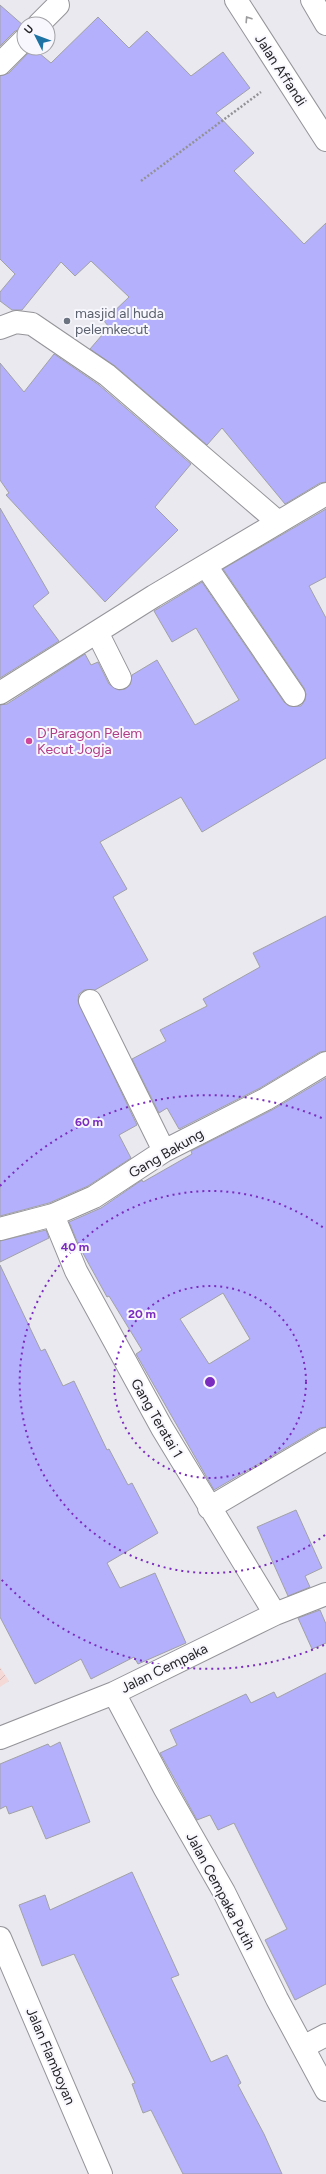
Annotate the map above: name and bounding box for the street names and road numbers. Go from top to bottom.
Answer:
street label: Jalan Affandi [251,31,310,109]
street label: Gang Bakung [126,1125,207,1182]
street label: Gang Teratai 1 [127,1376,186,1461]
street label: Jalan Cempaka [118,1640,210,1697]
street label: Jalan Cempaka Putih [182,1830,259,1953]
street label: Jalan Flamboyan [22,2005,79,2107]

